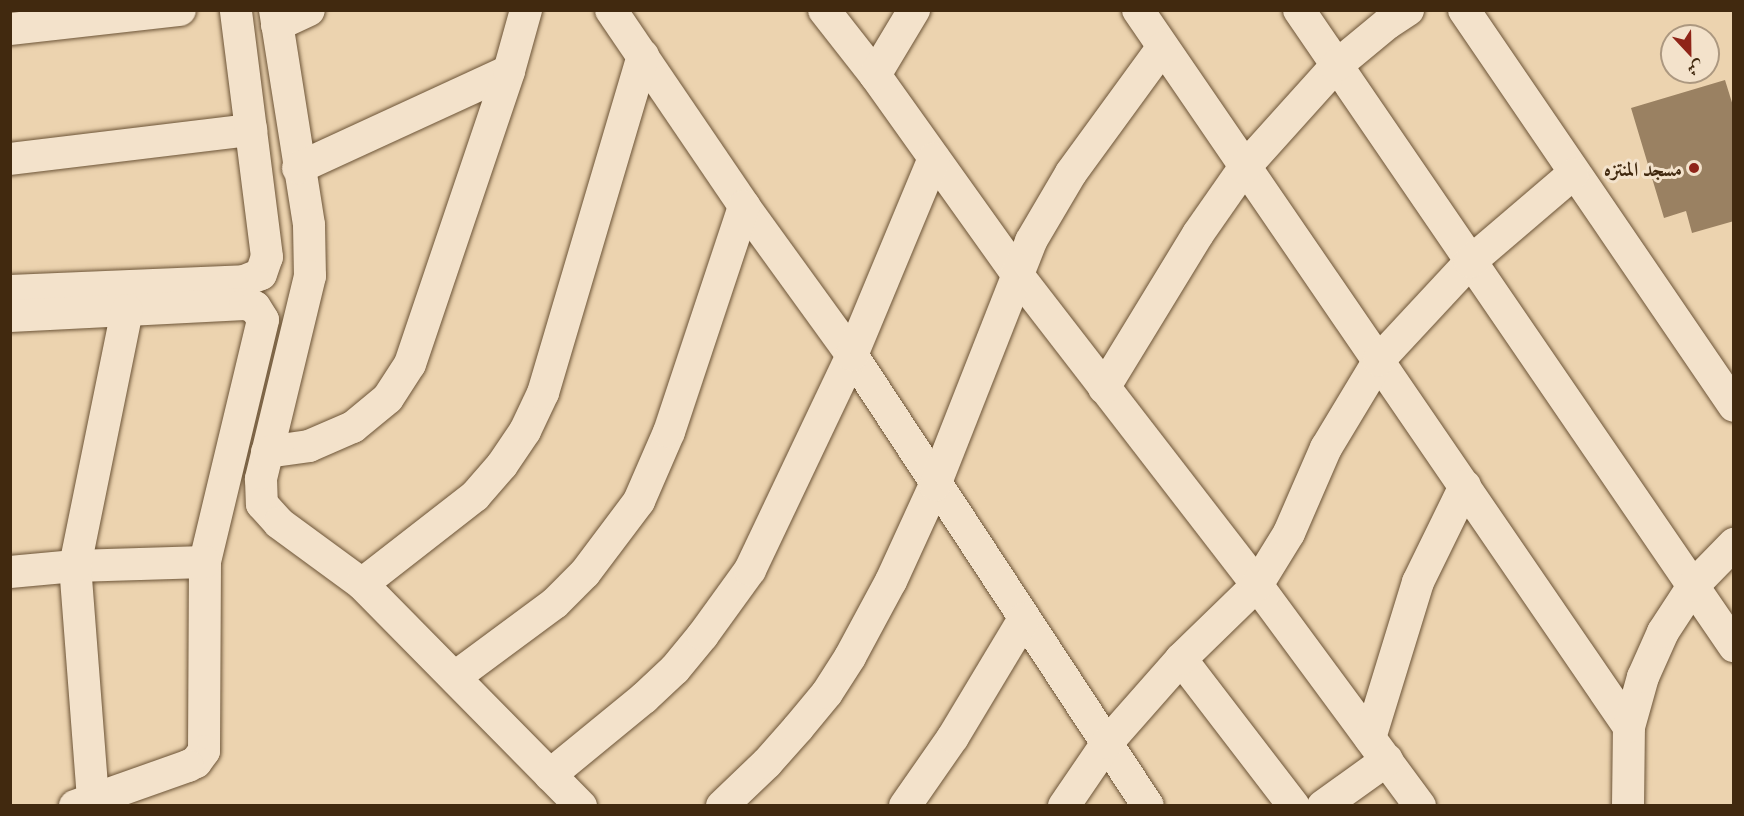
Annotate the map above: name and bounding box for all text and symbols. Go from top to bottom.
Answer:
north arrow [1660,24,1720,84]
text: ش [1684,55,1708,83]
place label: مسجد المنتزه [1604,156,1682,180]
marker: مسجد المنتزه [1687,161,1701,175]

